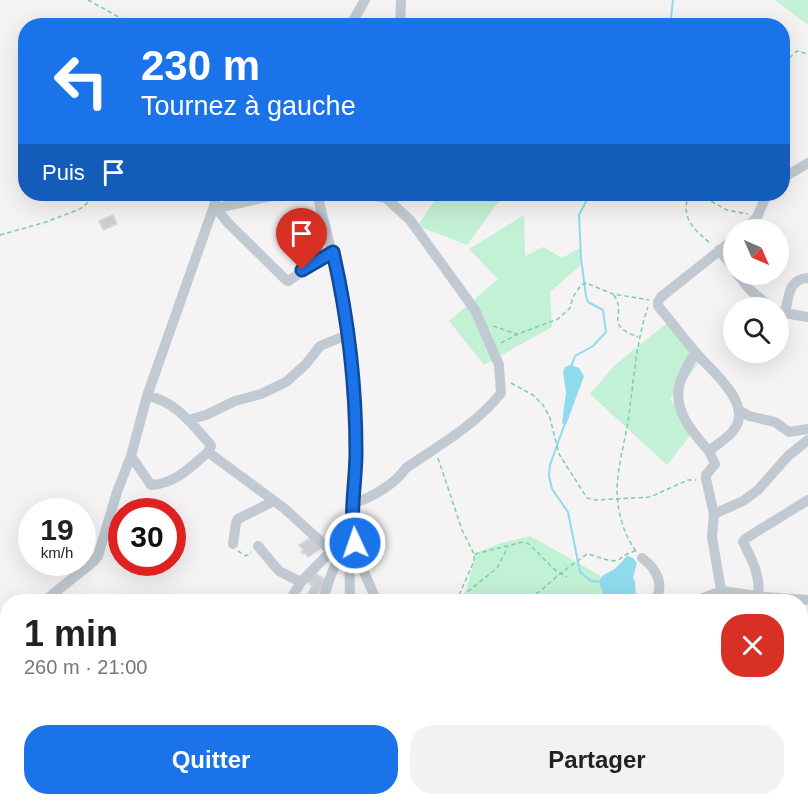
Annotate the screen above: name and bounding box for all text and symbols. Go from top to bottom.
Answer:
icon: left [42,42,120,120]
text: 230 m [141,42,260,89]
text: Tournez à gauche [141,91,356,121]
icon: arrive [97,156,130,189]
text: Puis [42,160,85,185]
pin [276,208,327,270]
icon: arrive [285,217,318,250]
north arrow [723,219,789,285]
map controls [723,219,789,363]
button: search [723,297,789,363]
speed limit sign: 30 [108,498,186,576]
position arrow [323,511,387,575]
text: 19 [40,513,74,546]
text: km/h [41,544,73,561]
text: 1 min [24,613,118,654]
button: close [721,614,784,677]
text: 260 m · 21:00 [24,656,147,678]
button: Quitter [24,725,398,794]
button: Partager [410,725,784,794]

